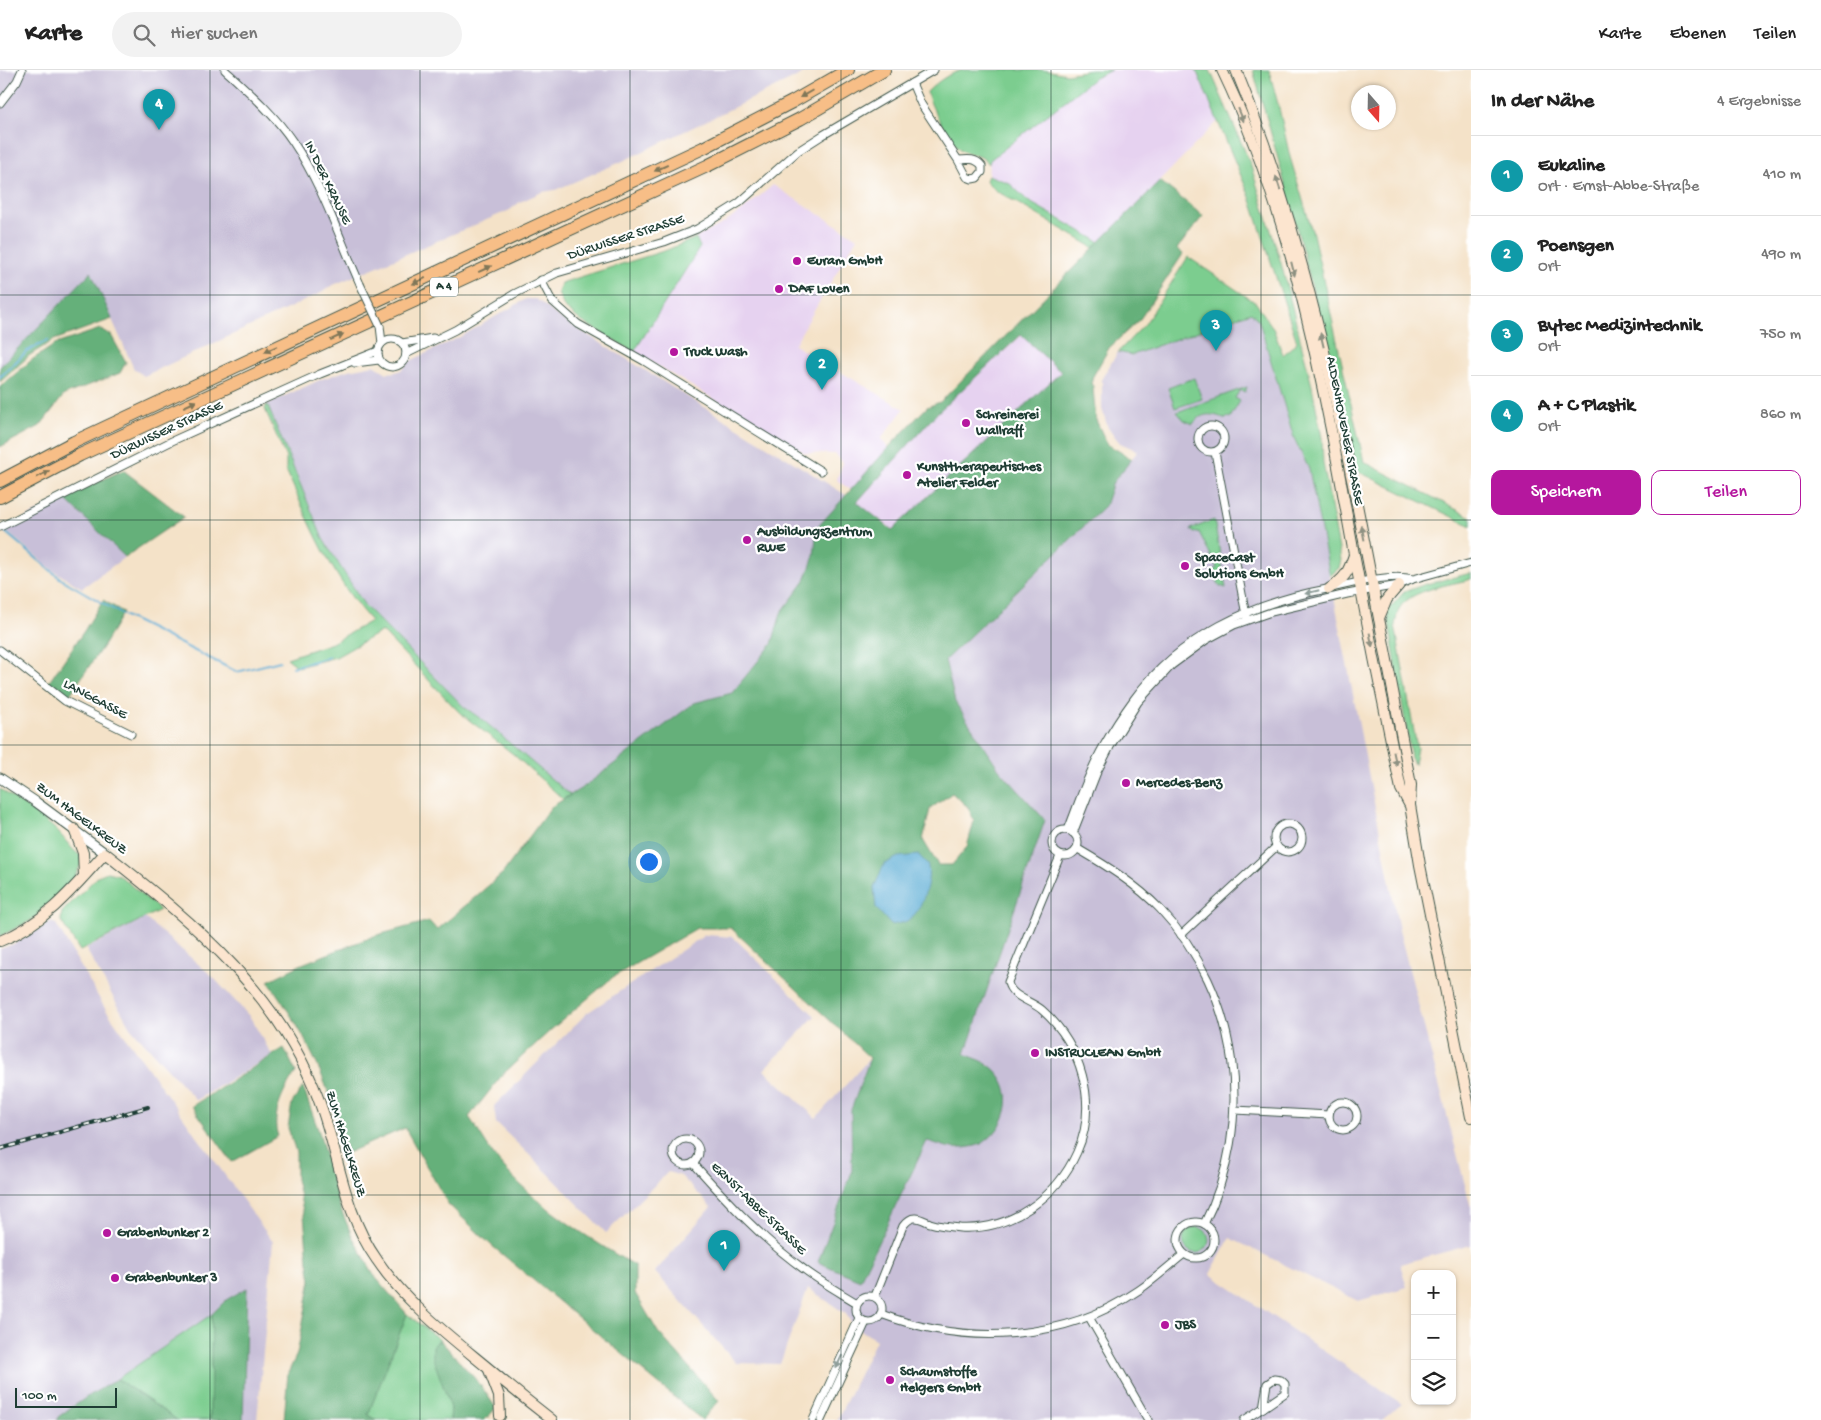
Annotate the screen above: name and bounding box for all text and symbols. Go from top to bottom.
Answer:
search box [112,12,462,57]
text: Karte [25,20,82,49]
icon: search [130,21,158,49]
text: Hier suchen [170,23,258,46]
text: Karte [1599,24,1642,45]
text: Ebenen [1670,24,1726,45]
text: Teilen [1754,24,1796,45]
north arrow [1351,85,1396,130]
pin: 4 [143,89,175,130]
one-way arrow [800,90,813,99]
text: In der Nähe [1491,90,1594,115]
text: 4 Ergebnisse [1717,93,1801,112]
one-way arrow [1238,108,1246,122]
street label: IN DER KRAUSE [299,138,355,229]
text: Eukaline [1538,155,1605,178]
one-way arrow [654,164,668,172]
text: 1 [1504,166,1510,185]
text: 410 m [1763,166,1801,185]
one-way arrow [1273,176,1281,191]
text: Ort · Ernst-Abbe-Straße [1538,178,1699,197]
street label: DÜRWISSER STRASSE [565,211,688,265]
text: Poensgen [1538,235,1614,258]
text: 2 [1503,246,1511,265]
text: 490 m [1761,246,1801,265]
place label: Euram GmbH [807,253,883,270]
marker: Euram GmbH [791,255,803,267]
text: Ort [1538,258,1560,277]
one-way arrow [1290,261,1298,276]
one-way arrow [478,264,492,272]
one-way arrow [412,277,426,285]
road number: A 4 [430,278,458,296]
place label: DAF Loven [787,281,850,298]
marker: DAF Loven [773,283,785,295]
pin: 3 [1200,310,1232,351]
text: Bytec Medizintechnik [1538,315,1701,338]
text: 3 [1503,326,1511,345]
text: 750 m [1760,326,1801,345]
one-way arrow [330,332,344,340]
one-way arrow [1318,332,1326,347]
text: Ort [1538,338,1560,357]
place label: Truck Wash [683,344,748,361]
one-way arrow [264,345,279,354]
marker: Truck Wash [668,346,680,358]
pin: 2 [806,349,838,390]
street label: ALDENHOVENER STRASSE [1321,355,1367,508]
text: A + C Plastik [1538,395,1635,418]
street label: DÜRWISSER STRASSE [108,397,227,465]
one-way arrow [183,400,197,408]
text: 4 [1503,406,1511,425]
text: 860 m [1760,406,1801,425]
place label: Schreinerei Wallraff [975,407,1039,440]
marker: Schreinerei Wallraff [960,417,972,429]
text: Ort [1538,418,1560,437]
place label: Kunsttherapeutisches Atelier Felder [916,459,1042,492]
marker: Kunsttherapeutisches Atelier Felder [901,469,913,481]
one-way arrow [36,470,50,478]
button: Speichern [1491,470,1641,515]
button: Teilen [1651,470,1801,515]
place label: Ausbildungszentrum RWE [756,524,872,557]
one-way arrow [1359,525,1367,540]
marker: Ausbildungszentrum RWE [741,534,753,546]
place label: SpaceCast Solutions GmbH [1195,550,1285,583]
marker: SpaceCast Solutions GmbH [1179,560,1191,572]
one-way arrow [1305,588,1320,596]
one-way arrow [1367,632,1375,647]
street label: LANGGASSE [60,676,131,725]
one-way arrow [1391,751,1399,766]
place label: Mercedes-Benz [1136,775,1223,792]
marker: Mercedes-Benz [1120,777,1132,789]
street label: ZUM HAGELKREUZ [32,779,131,859]
your location [636,849,662,875]
place label: INSTRUCLEAN GmbH [1045,1045,1162,1062]
marker: INSTRUCLEAN GmbH [1029,1047,1041,1059]
street label: ZUM HAGELKREUZ [321,1089,369,1200]
street label: ERNST-ABBE-STRASSE [707,1159,810,1260]
place label: Grabenbunker 2 [117,1225,209,1242]
marker: Grabenbunker 2 [101,1227,113,1239]
pin: 1 [708,1230,740,1271]
place label: Grabenbunker 3 [125,1270,217,1287]
map controls [1411,1270,1456,1405]
button: + [1411,1270,1456,1315]
marker: Grabenbunker 3 [109,1272,121,1284]
button: − [1411,1315,1456,1360]
place label: JBS [1174,1317,1197,1334]
marker: JBS [1159,1319,1171,1331]
one-way arrow [834,1355,842,1369]
button: layers [1411,1360,1456,1405]
place label: Schaumstoffe Helgers GmbH [900,1364,982,1397]
marker: Schaumstoffe Helgers GmbH [884,1374,896,1386]
scale bar [15,1385,118,1408]
text: 100 m [22,1388,57,1405]

